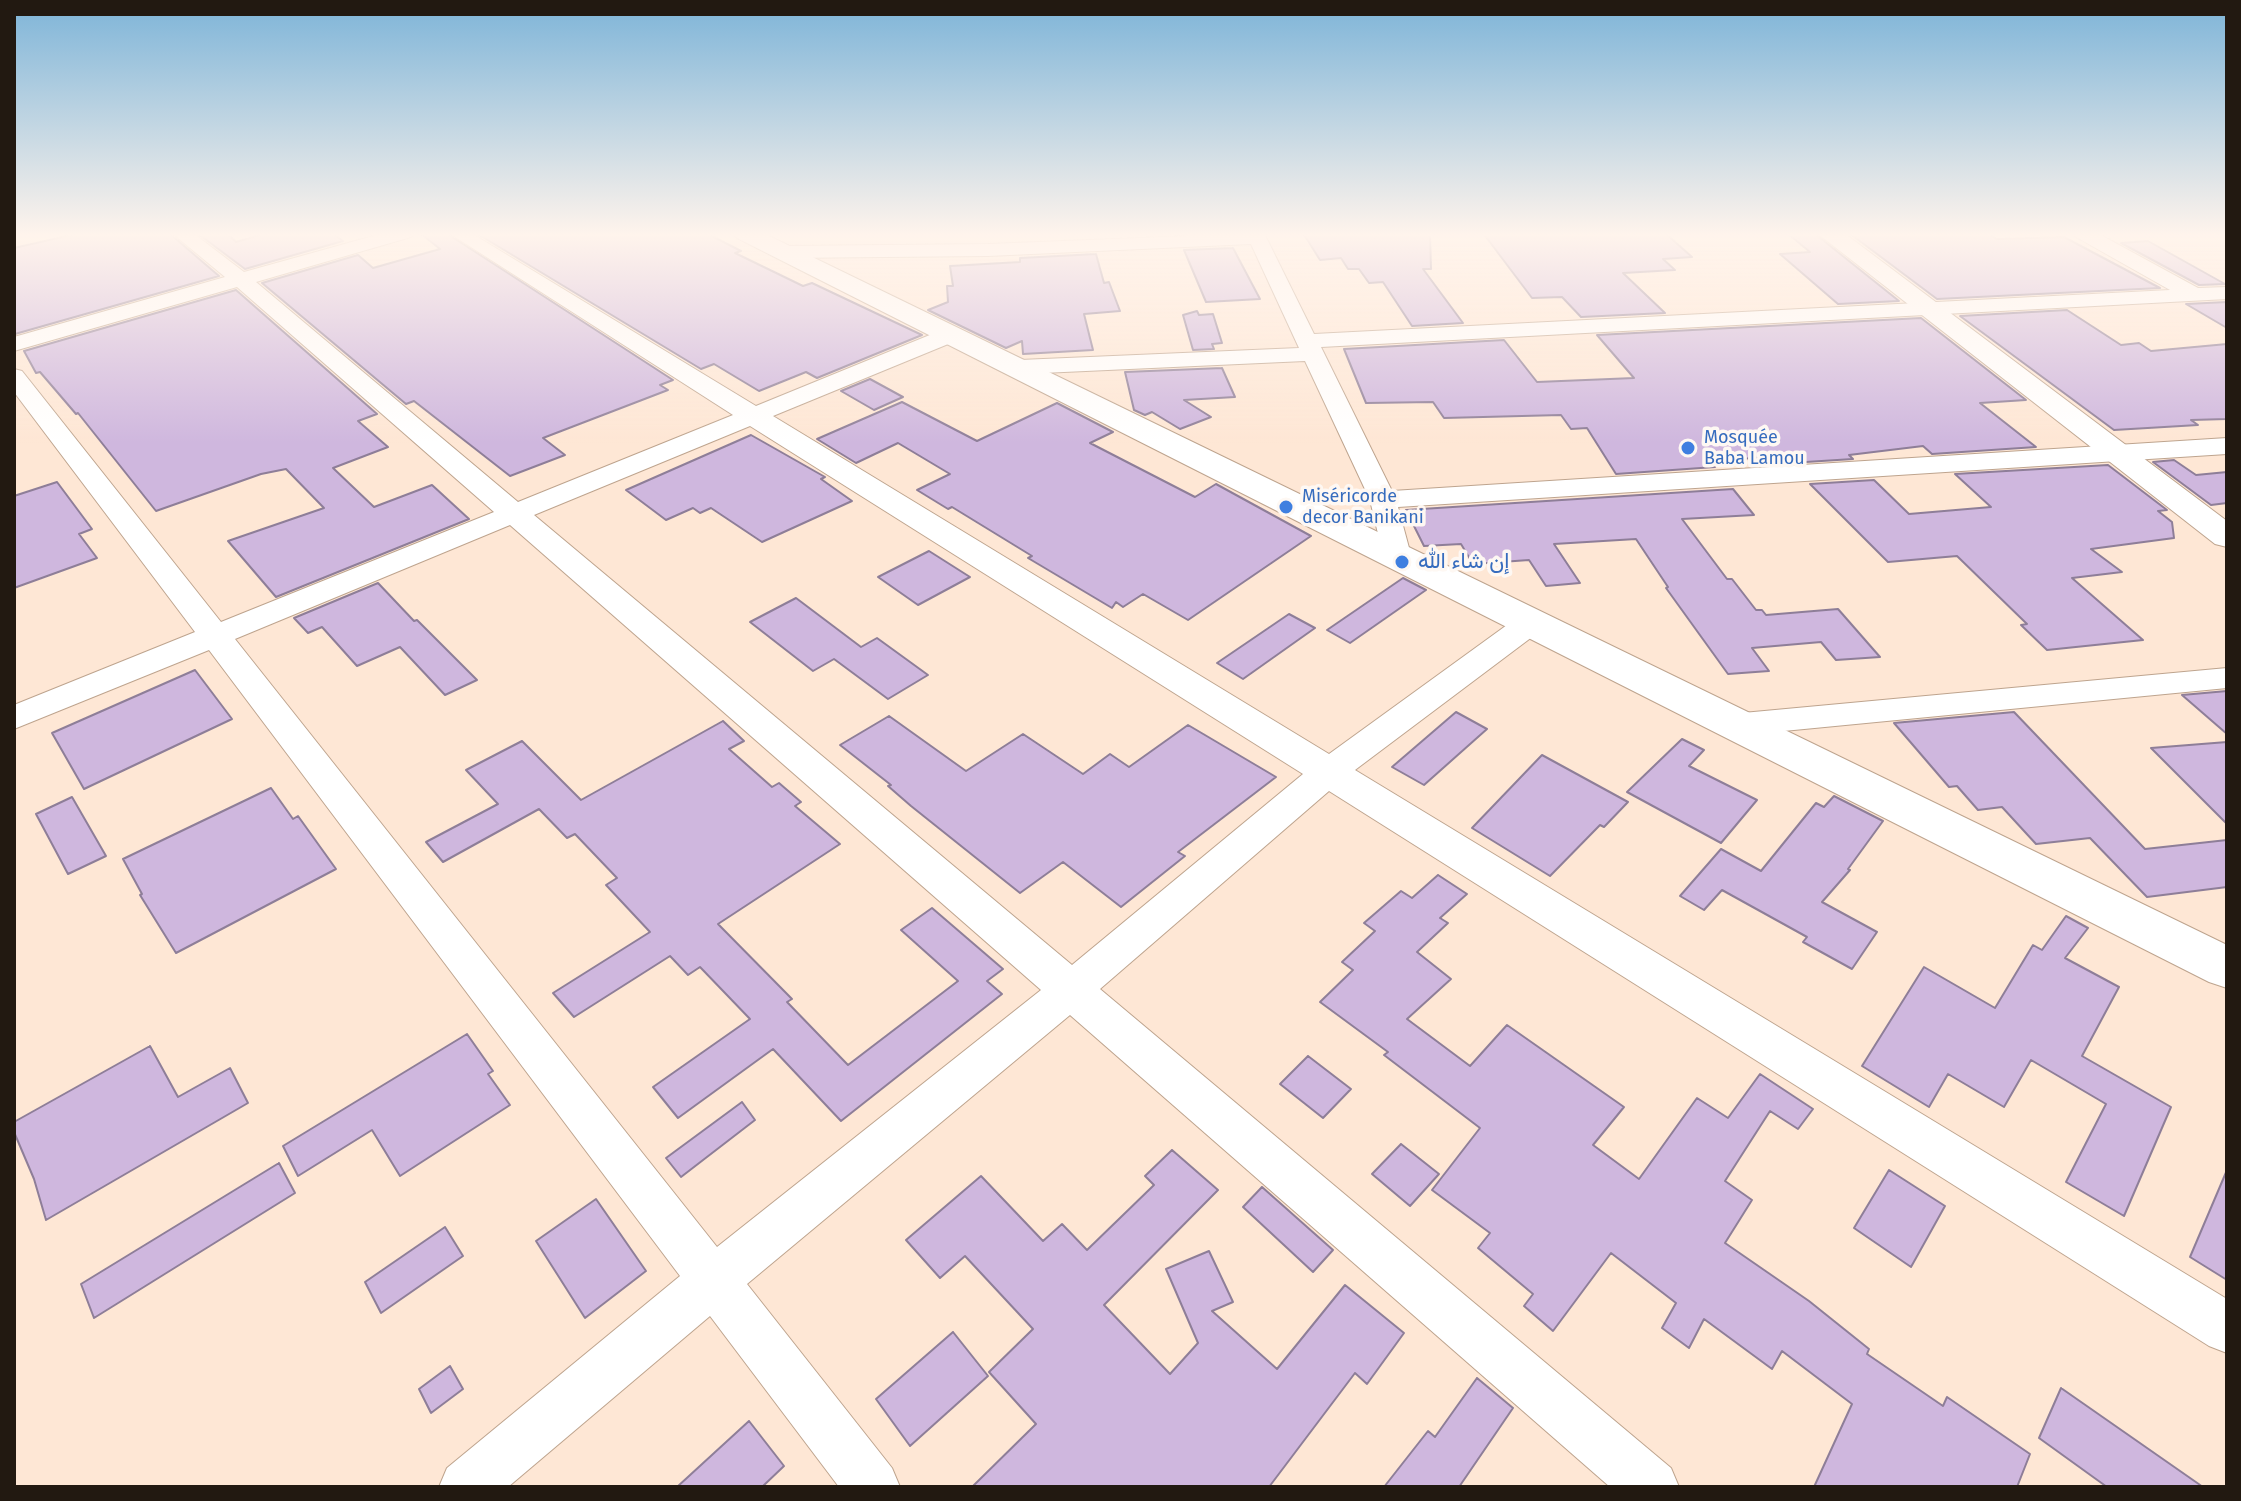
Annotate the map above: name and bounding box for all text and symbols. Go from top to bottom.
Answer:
place label: Mosquée Baba Lamou [1704,427,1805,470]
marker: Mosquée Baba Lamou [1679,439,1697,457]
place label: Miséricorde decor Banikani [1302,486,1424,528]
marker: Miséricorde decor Banikani [1277,498,1295,516]
place label: إن شاء الله [1418,549,1509,575]
marker: إن شاء الله [1393,553,1411,571]

